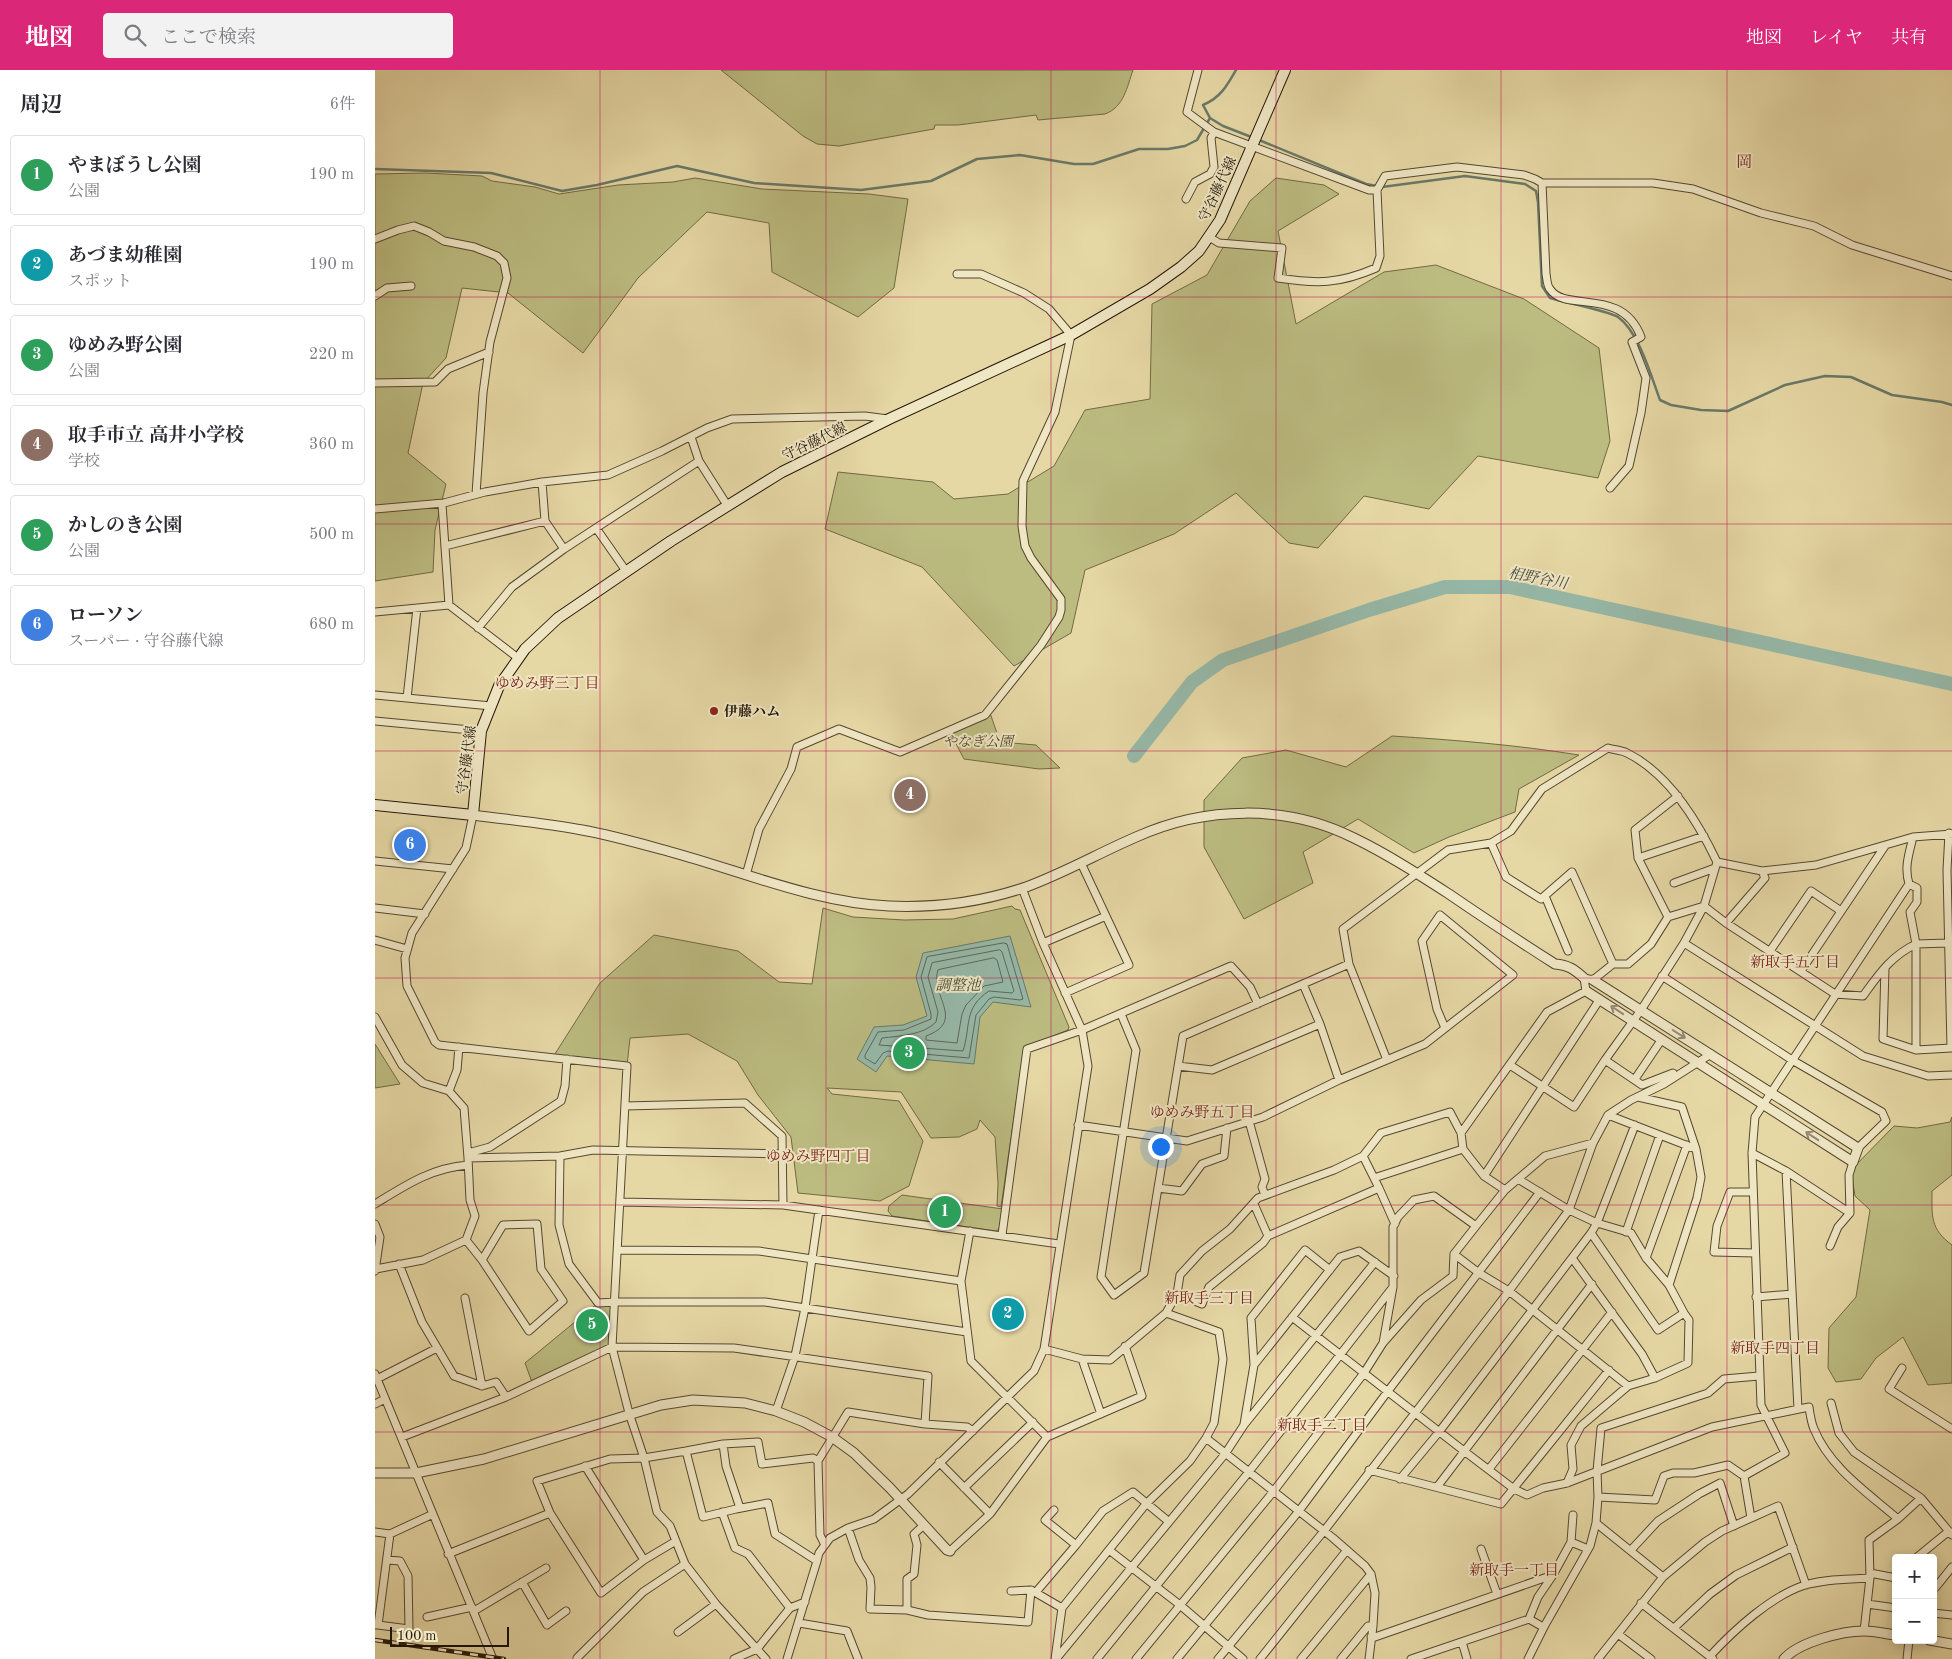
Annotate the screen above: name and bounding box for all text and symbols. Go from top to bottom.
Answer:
search box [103,13,453,58]
icon: search [121,21,149,49]
text: 地図 [25,27,73,51]
text: ここで検索 [161,29,256,48]
text: 地図 [1746,29,1782,47]
text: レイヤ [1810,29,1863,47]
text: 共有 [1891,29,1927,47]
text: 周辺 [20,95,62,116]
text: 6件 [330,97,355,113]
street label: 守谷藤代線 [1196,154,1239,224]
district label: 岡 [1736,154,1752,171]
text: やまぼうし公園 [68,157,201,176]
text: 1 [32,167,42,183]
text: 190 m [309,167,354,183]
text: 公園 [68,184,100,200]
text: あづま幼稚園 [68,247,182,266]
text: 2 [32,257,42,273]
text: 190 m [309,257,354,273]
text: スポット [68,274,132,290]
text: ゆめみ野公園 [68,337,182,356]
text: 3 [32,347,42,363]
text: 220 m [309,347,354,363]
text: 公園 [68,364,100,380]
street label: 守谷藤代線 [779,419,849,464]
text: 取手市立 高井小学校 [68,427,244,446]
text: 4 [32,437,42,453]
text: 360 m [309,437,354,453]
text: 学校 [68,454,100,470]
text: かしのき公園 [68,517,182,536]
text: 5 [32,527,42,543]
text: 500 m [309,527,354,543]
text: 公園 [68,544,100,560]
water label: 相野谷川 [1507,564,1571,593]
text: ローソン [68,607,143,626]
text: 6 [32,617,42,633]
text: 680 m [309,617,354,633]
text: スーパー · 守谷藤代線 [68,634,224,650]
district label: ゆめみ野三丁目 [494,675,600,692]
place label: 伊藤ハム [724,704,780,719]
marker: 伊藤ハム [708,705,720,717]
street label: 守谷藤代線 [454,724,479,796]
park label: やなぎ公園 [943,734,1015,749]
pin: 4 [894,776,926,814]
pin: 6 [394,826,426,864]
district label: 新取手五丁目 [1750,954,1840,971]
water label: 調整池 [935,977,982,994]
one-way arrow [1610,1005,1624,1015]
one-way arrow [1671,1029,1685,1039]
pin: 3 [893,1034,925,1072]
district label: ゆめみ野五丁目 [1149,1104,1255,1121]
one-way arrow [1806,1130,1820,1140]
your location [1148,1134,1174,1160]
district label: ゆめみ野四丁目 [765,1148,871,1165]
pin: 1 [929,1193,961,1231]
district label: 新取手三丁目 [1164,1290,1254,1307]
pin: 2 [992,1295,1024,1333]
pin: 5 [576,1306,608,1344]
district label: 新取手四丁目 [1730,1340,1820,1357]
district label: 新取手二丁目 [1277,1417,1367,1434]
map controls [1892,1554,1937,1644]
button: + [1892,1554,1937,1599]
district label: 新取手一丁目 [1469,1562,1559,1579]
button: − [1892,1599,1937,1644]
scale bar [390,1624,509,1647]
text: 100 m [397,1629,436,1643]

